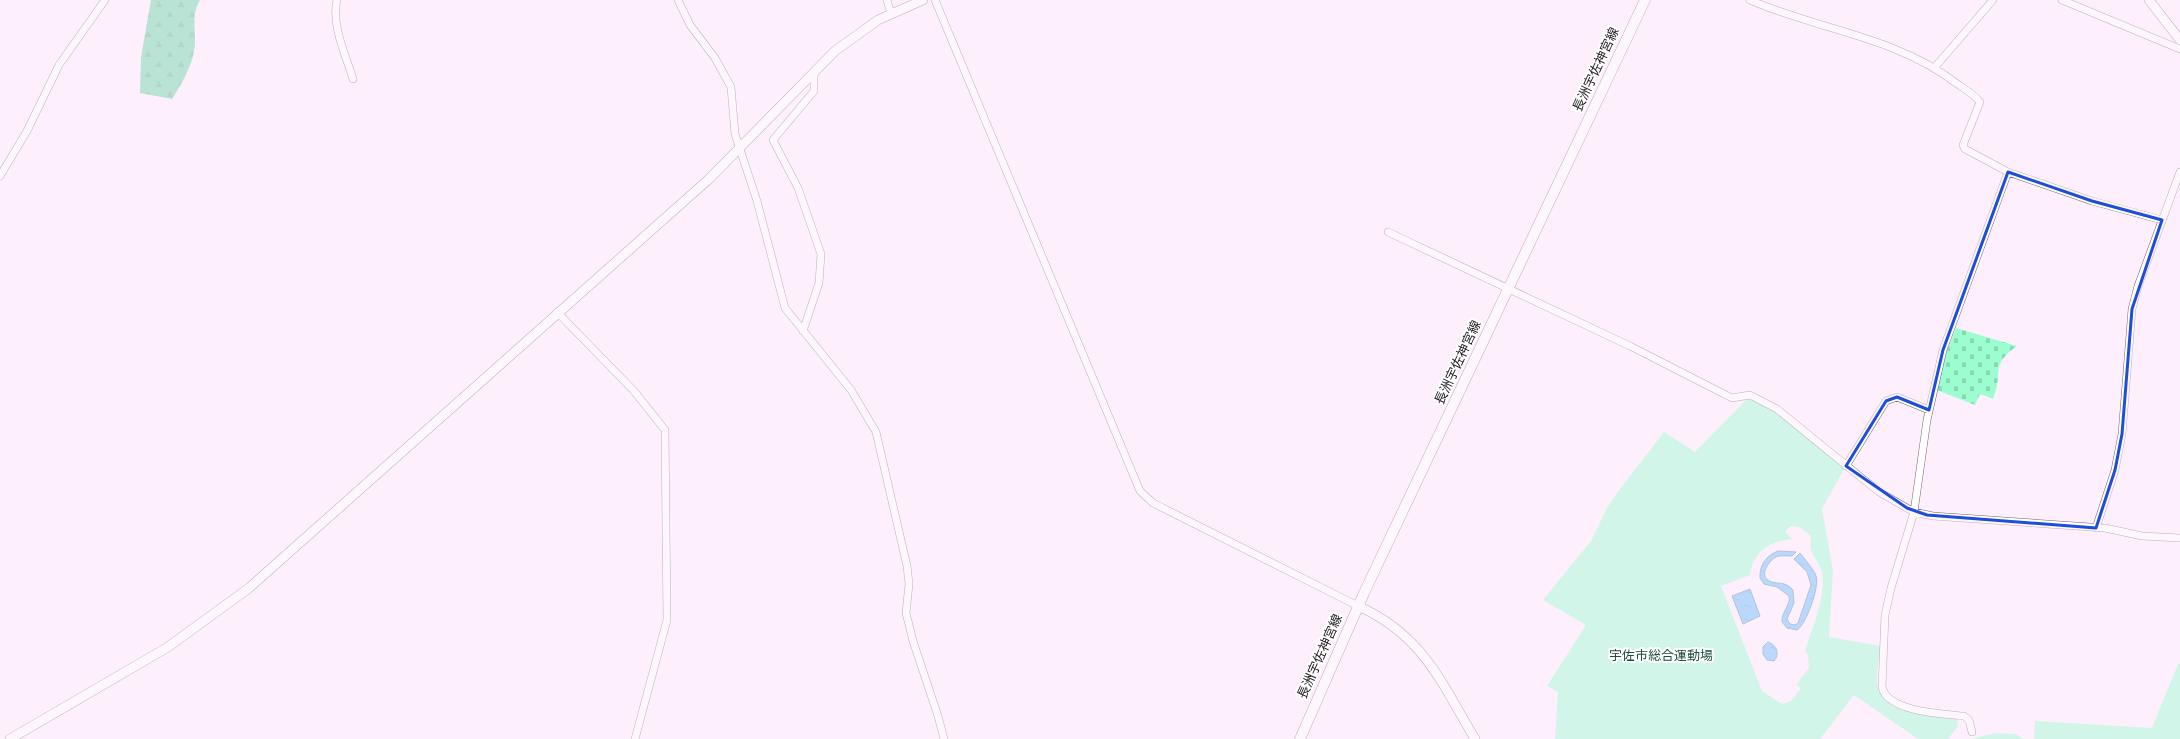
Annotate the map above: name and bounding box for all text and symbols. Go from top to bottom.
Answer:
street label: 長洲宇佐神宮線 [1570,25,1623,115]
street label: 長洲宇佐神宮線 [1432,318,1485,408]
street label: 長洲宇佐神宮線 [1294,612,1347,702]
park label: 宇佐市総合運動場 [1609,649,1713,665]

